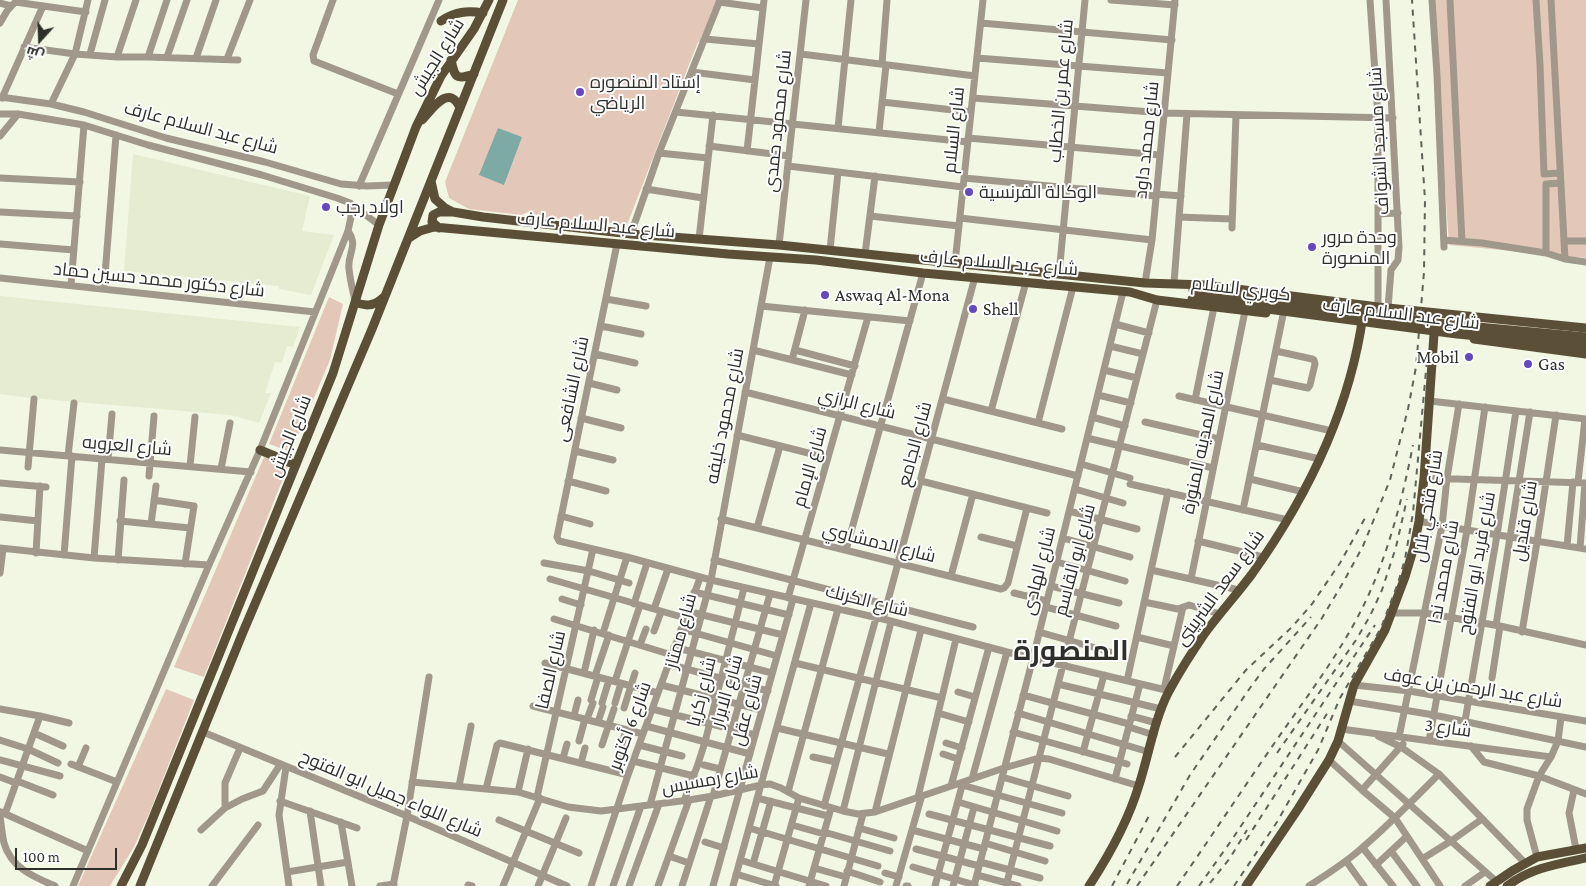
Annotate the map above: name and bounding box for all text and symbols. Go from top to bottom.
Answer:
north arrow [15,15,65,65]
street label: شارع الجيش [405,15,469,99]
street label: شارع عمر بن الخطاب [1044,18,1078,164]
text: ش [24,44,46,65]
street label: شارع محمود حمدى [760,49,796,193]
street label: شارع مسجد الشواف [1364,66,1394,216]
place label: إستاد المنصوره الرياضي [590,71,701,114]
street label: شارع محمد داود [1130,80,1164,200]
marker: إستاد المنصوره الرياضي [574,86,586,98]
street label: شارع السلام [939,86,969,174]
street label: شارع عبد السلام عارف [122,97,280,159]
place label: الوكالة الفرنسية [979,181,1097,203]
marker: الوكالة الفرنسية [963,186,975,198]
place label: اولاد رجب [336,196,404,218]
marker: اولاد رجب [320,201,332,213]
street label: شارع عبد السلام عارف [516,207,676,243]
place label: وحدة مرور المنصورة [1322,226,1397,268]
marker: وحدة مرور المنصورة [1306,241,1318,253]
street label: شارع عبد السلام عارف [919,245,1079,281]
street label: شارع دكتور محمد حسين حماد [52,258,266,302]
street label: كوبري السلام [1190,272,1292,306]
place label: Aswaq Al-Mona [835,284,950,306]
marker: Aswaq Al-Mona [819,289,831,301]
street label: شارع عبد السلام عارف [1321,294,1481,334]
place label: Shell [983,298,1018,320]
marker: Shell [967,303,979,315]
street label: شارع الشافعى [550,334,594,444]
street label: شارع محمود خليفه [701,346,749,486]
place label: Mobil [1416,346,1459,368]
marker: Mobil [1463,351,1475,363]
place label: Gas [1538,353,1565,375]
marker: Gas [1522,358,1534,370]
street label: شارع المدينه المنورة [1177,368,1229,516]
street label: شارع الرازي [816,384,898,424]
street label: شارع الجيش [264,392,316,480]
street label: شارع الجامع [893,399,937,489]
street label: شارع الإمام [788,424,832,510]
street label: شارع العروبه [81,431,173,461]
street label: شارع فتحي بلال [1408,448,1448,564]
street label: شارع قنديل [1508,479,1542,563]
street label: شارع فريد ابو الفتوح [1454,490,1500,636]
street label: شارع ابو القاسم [1050,502,1100,618]
street label: شارع الدمشاوي [820,518,938,568]
street label: شارع محمد ندا [1424,518,1464,626]
street label: شارع الهادى [1018,525,1060,617]
street label: شارع سعد الشربينى [1171,526,1269,650]
street label: شارع الكرنك [823,580,911,622]
street label: شارع ممتاز [661,591,701,671]
street label: شارع الصفا [531,628,571,712]
district label: المنصورة [1013,634,1129,668]
street label: شارع الابرار [706,652,748,730]
street label: شارع زكريا [683,655,721,729]
street label: شارع عبد الرحمن بن عوف [1382,663,1564,713]
street label: شارع عقل [727,672,767,748]
street label: شارع 6 أكتوبر [604,679,656,773]
street label: شارع 3 [1423,714,1473,742]
street label: شارع اللواء جميل ابو الفتوح [296,746,486,842]
street label: شارع رمسيس [660,761,760,799]
scale bar [18,838,120,870]
text: 100 m [23,849,60,865]

